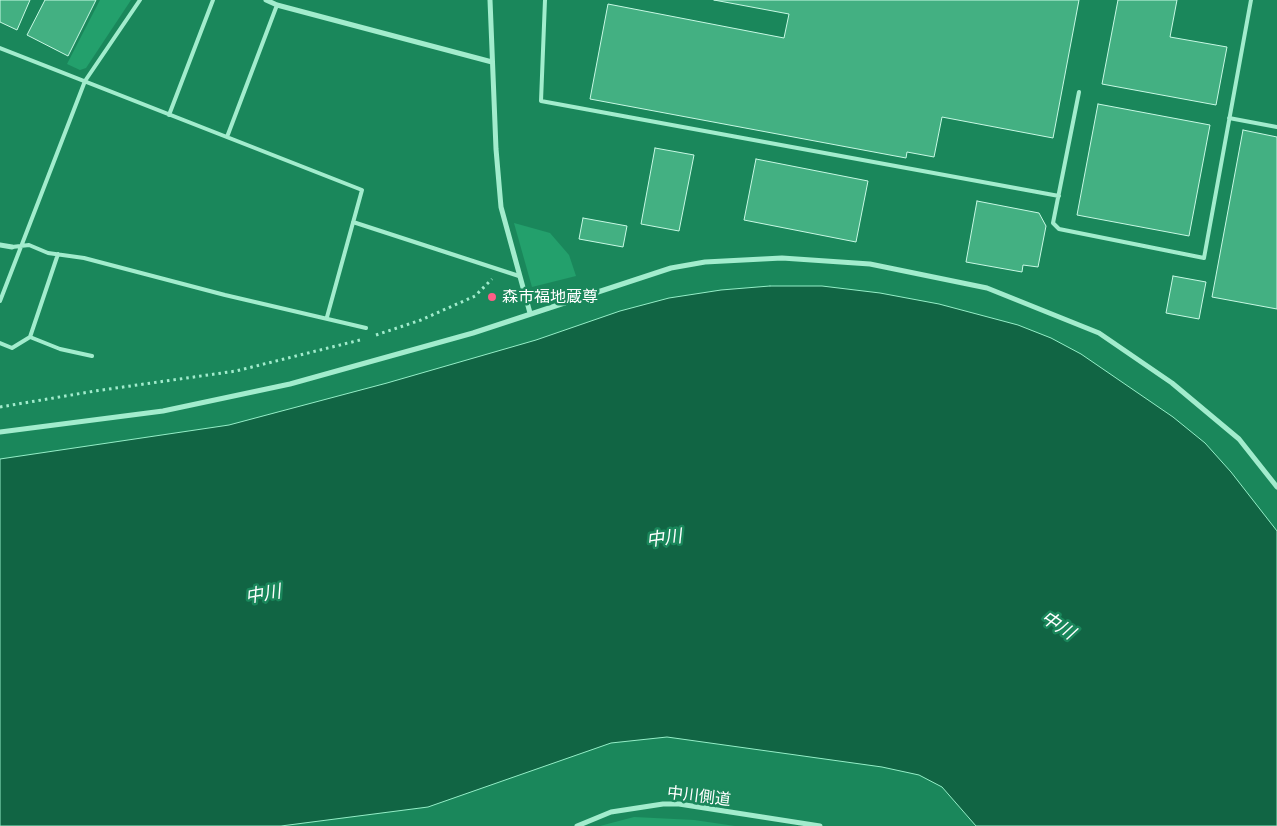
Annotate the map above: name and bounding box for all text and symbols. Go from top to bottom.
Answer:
place label: 森市福地蔵尊 [502,287,598,307]
marker: 森市福地蔵尊 [486,291,498,303]
water label: 中川 [645,525,683,551]
water label: 中川 [243,580,283,608]
water label: 中川 [1037,606,1079,644]
street label: 中川側道 [666,783,732,809]

